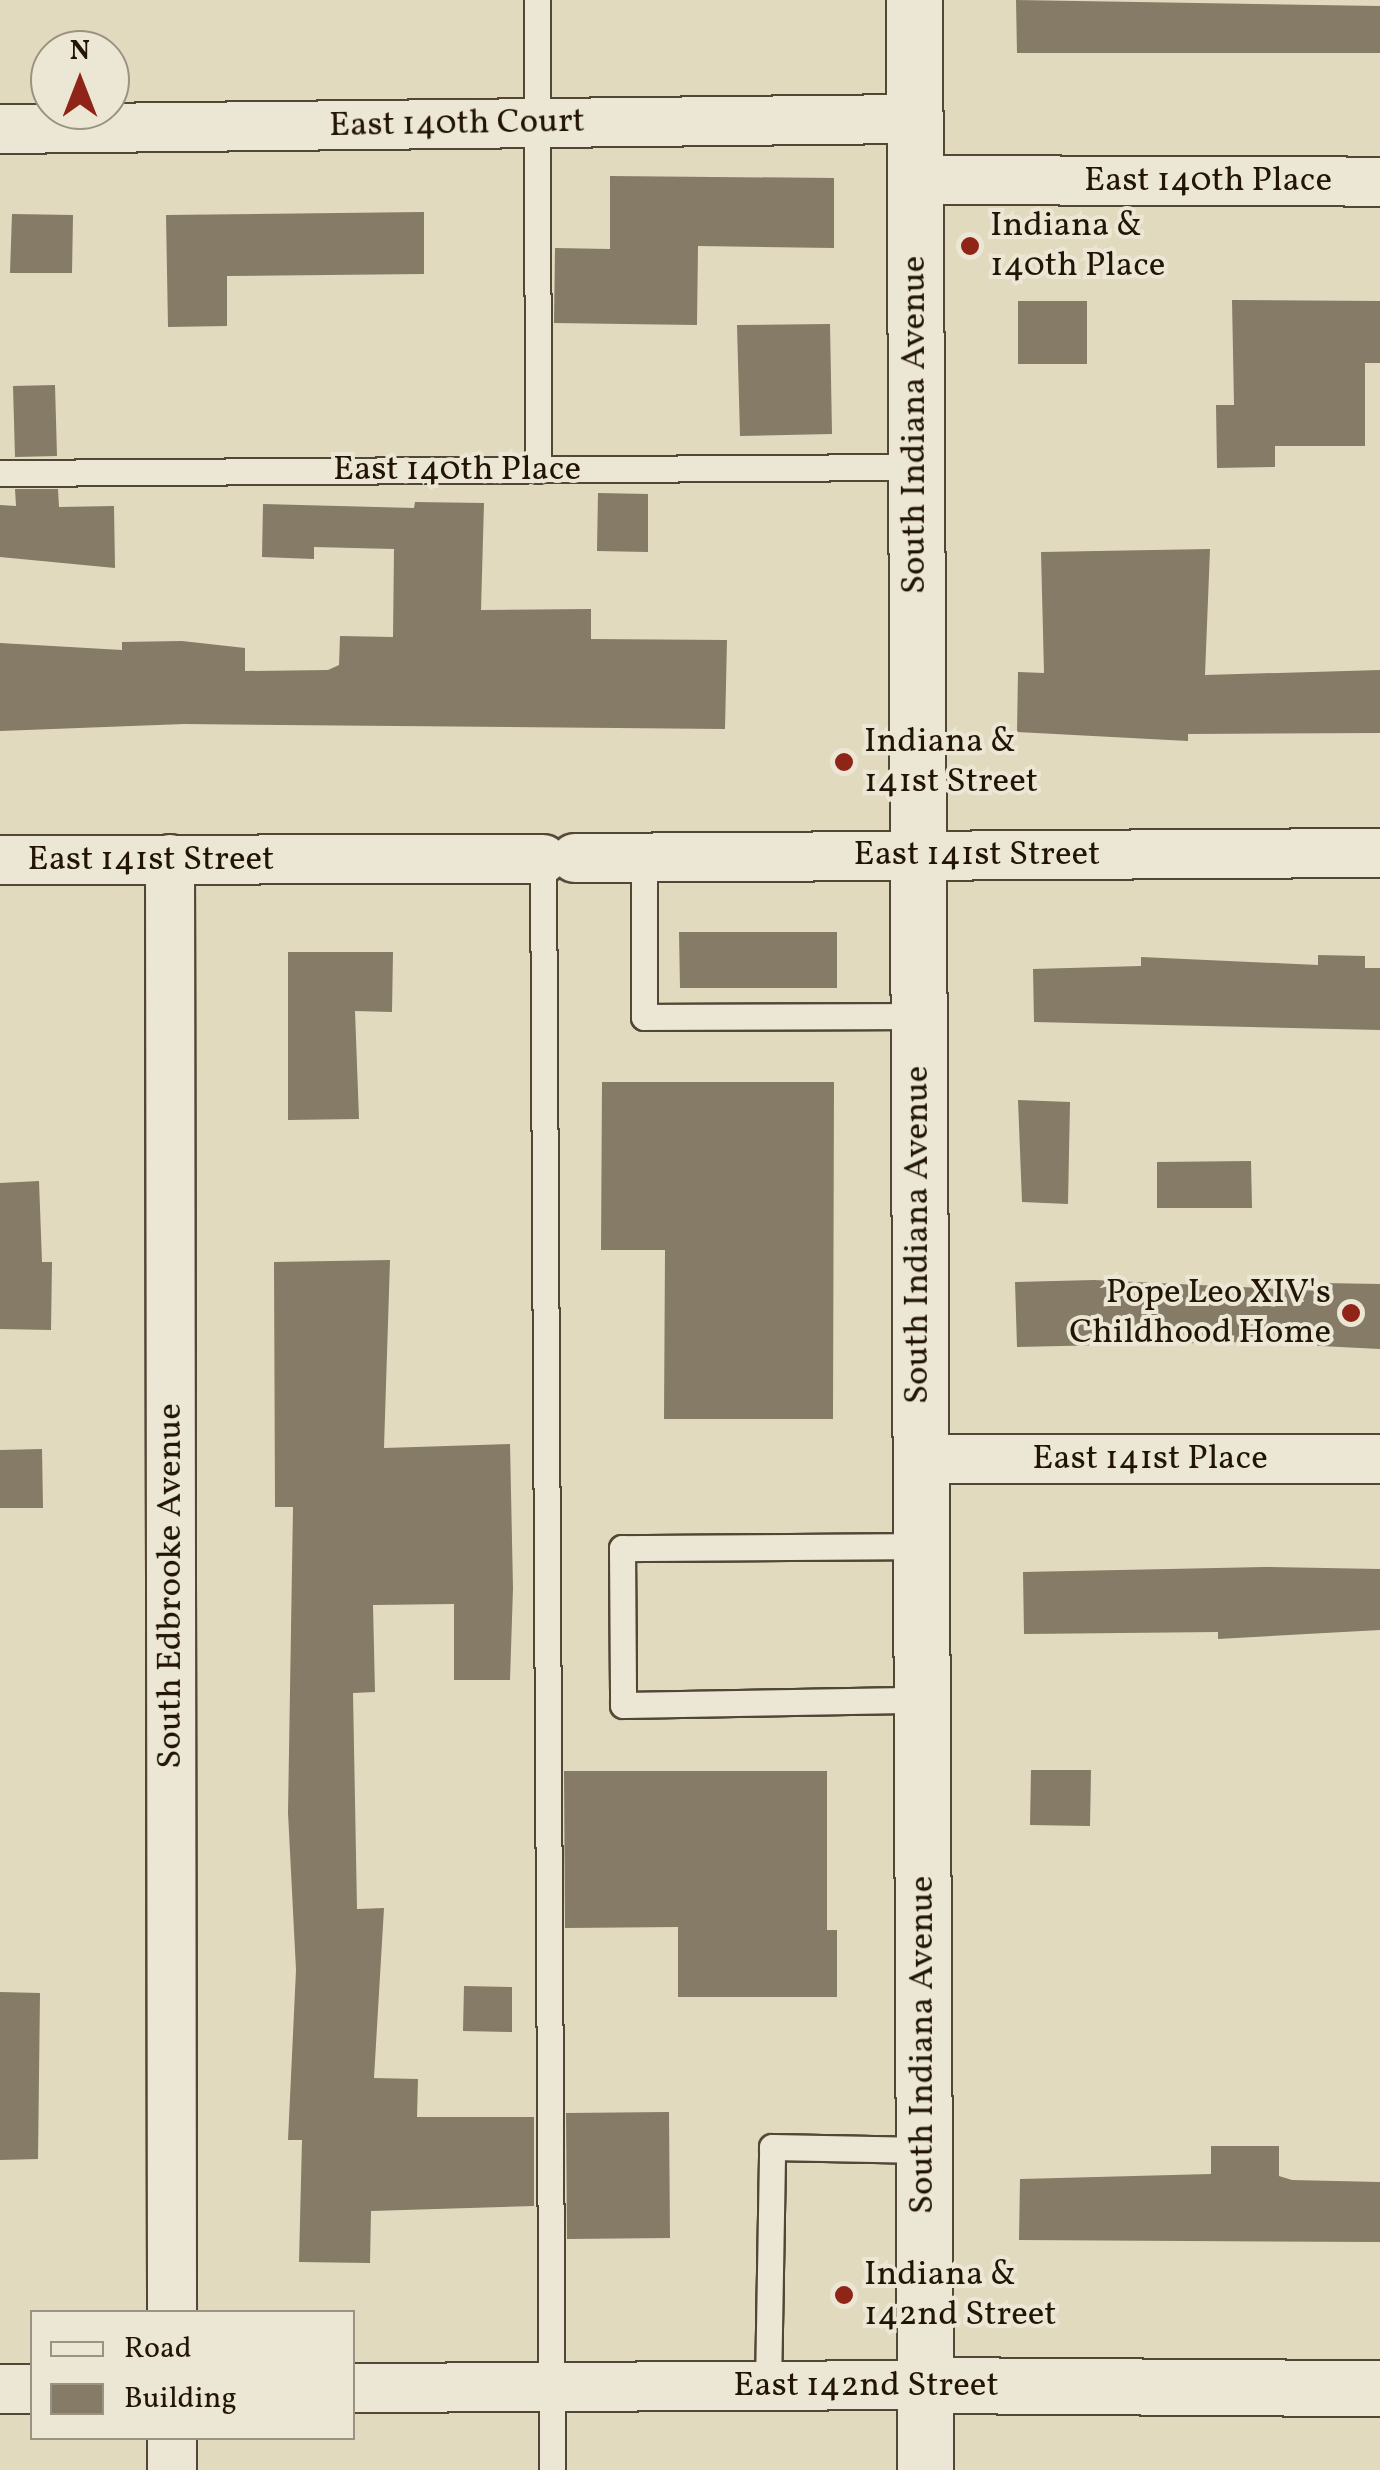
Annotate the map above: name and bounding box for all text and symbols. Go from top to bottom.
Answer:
north arrow [30,30,130,130]
text: N [70,32,90,71]
street label: East 140th Court [329,101,585,147]
street label: East 140th Place [1084,160,1332,202]
place label: Indiana & 140th Place [990,205,1165,287]
marker: Indiana & 140th Place [959,235,981,257]
street label: South Indiana Avenue [894,256,936,594]
street label: East 140th Place [333,449,581,491]
place label: Indiana & 141st Street [864,721,1038,803]
marker: Indiana & 141st Street [833,751,855,773]
street label: East 141st Street [854,834,1100,876]
street label: East 141st Street [28,839,274,881]
street label: South Indiana Avenue [897,1066,939,1404]
place label: Pope Leo XIV's Childhood Home [1069,1272,1331,1354]
marker: Pope Leo XIV's Childhood Home [1340,1302,1362,1324]
street label: South Edbrooke Avenue [150,1403,192,1769]
street label: East 141st Place [1032,1438,1268,1480]
street label: South Indiana Avenue [902,1876,944,2214]
place label: Indiana & 142nd Street [864,2254,1057,2336]
marker: Indiana & 142nd Street [833,2284,855,2306]
legend [30,2310,355,2440]
text: Road [124,2328,192,2370]
street label: East 142nd Street [733,2365,999,2407]
text: Building [124,2378,237,2420]

